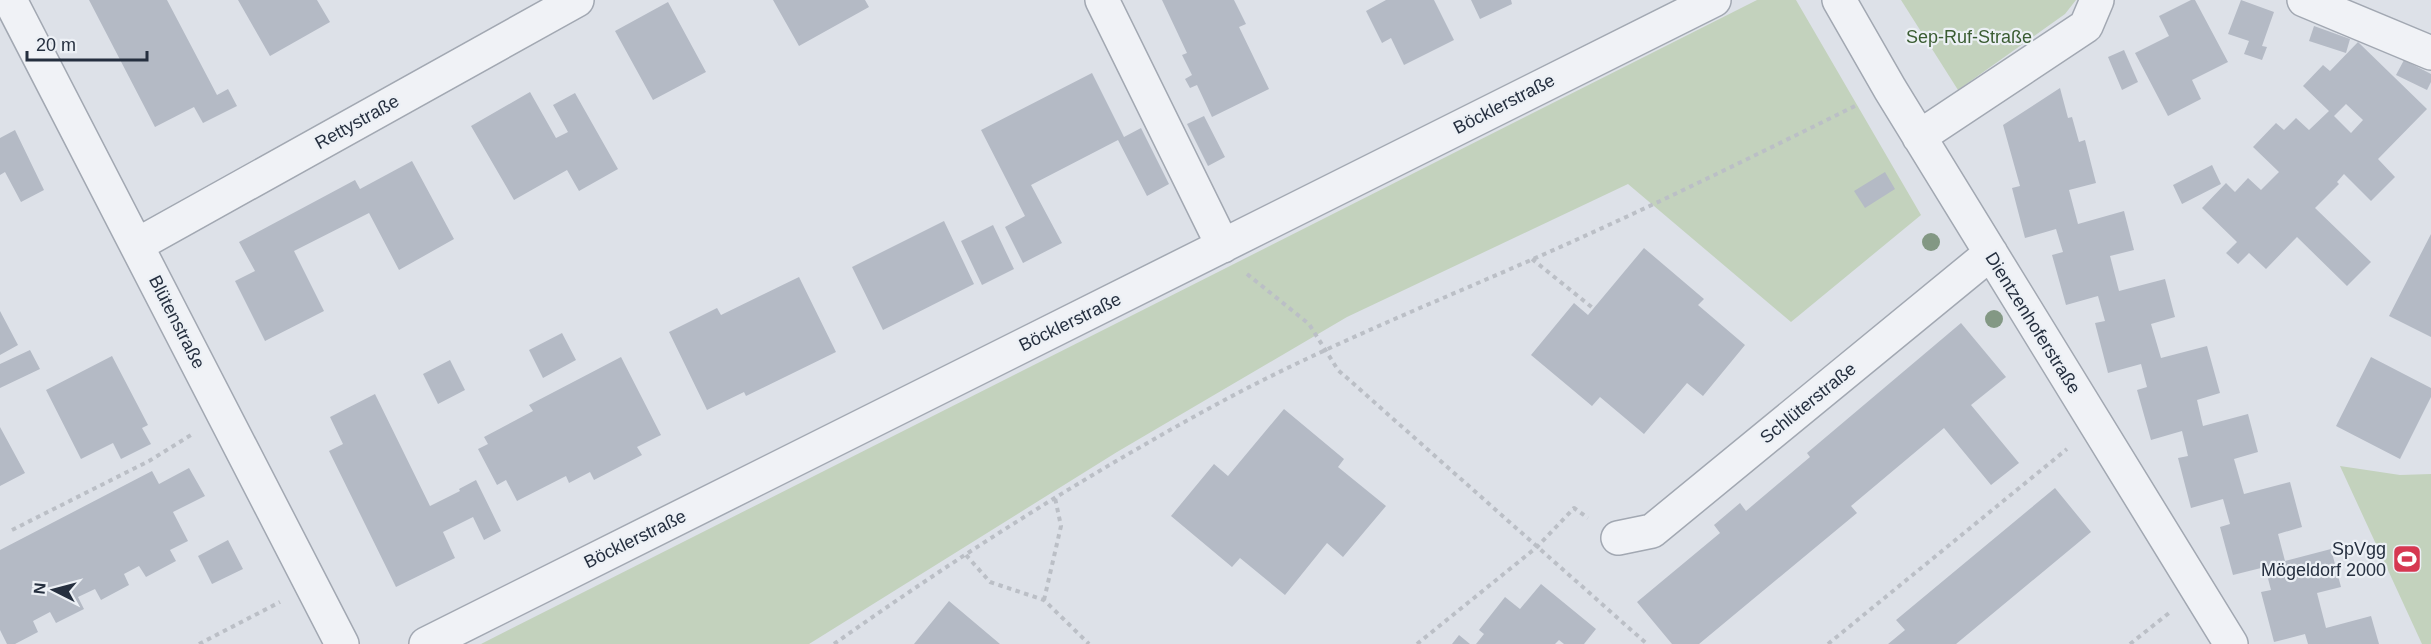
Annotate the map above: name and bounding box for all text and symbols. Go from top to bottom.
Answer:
scale bar [27,24,147,62]
park label: Sep-Ruf-Straße [1906,27,2032,47]
text: 20 m [36,35,76,55]
street label: Böcklerstraße [1450,70,1558,138]
street label: Rettystraße [311,91,403,153]
street label: Dientzenhoferstraße [1981,249,2085,397]
street label: Blütenstraße [145,272,209,372]
street label: Böcklerstraße [1016,289,1124,355]
street label: Schlüterstraße [1756,358,1860,448]
street label: Böcklerstraße [581,506,689,572]
place label: SpVgg Mögeldorf 2000 [2261,539,2386,580]
sports icon: SpVgg Mögeldorf 2000 [2391,543,2423,575]
north arrow [24,560,84,620]
text: N [31,582,49,595]

